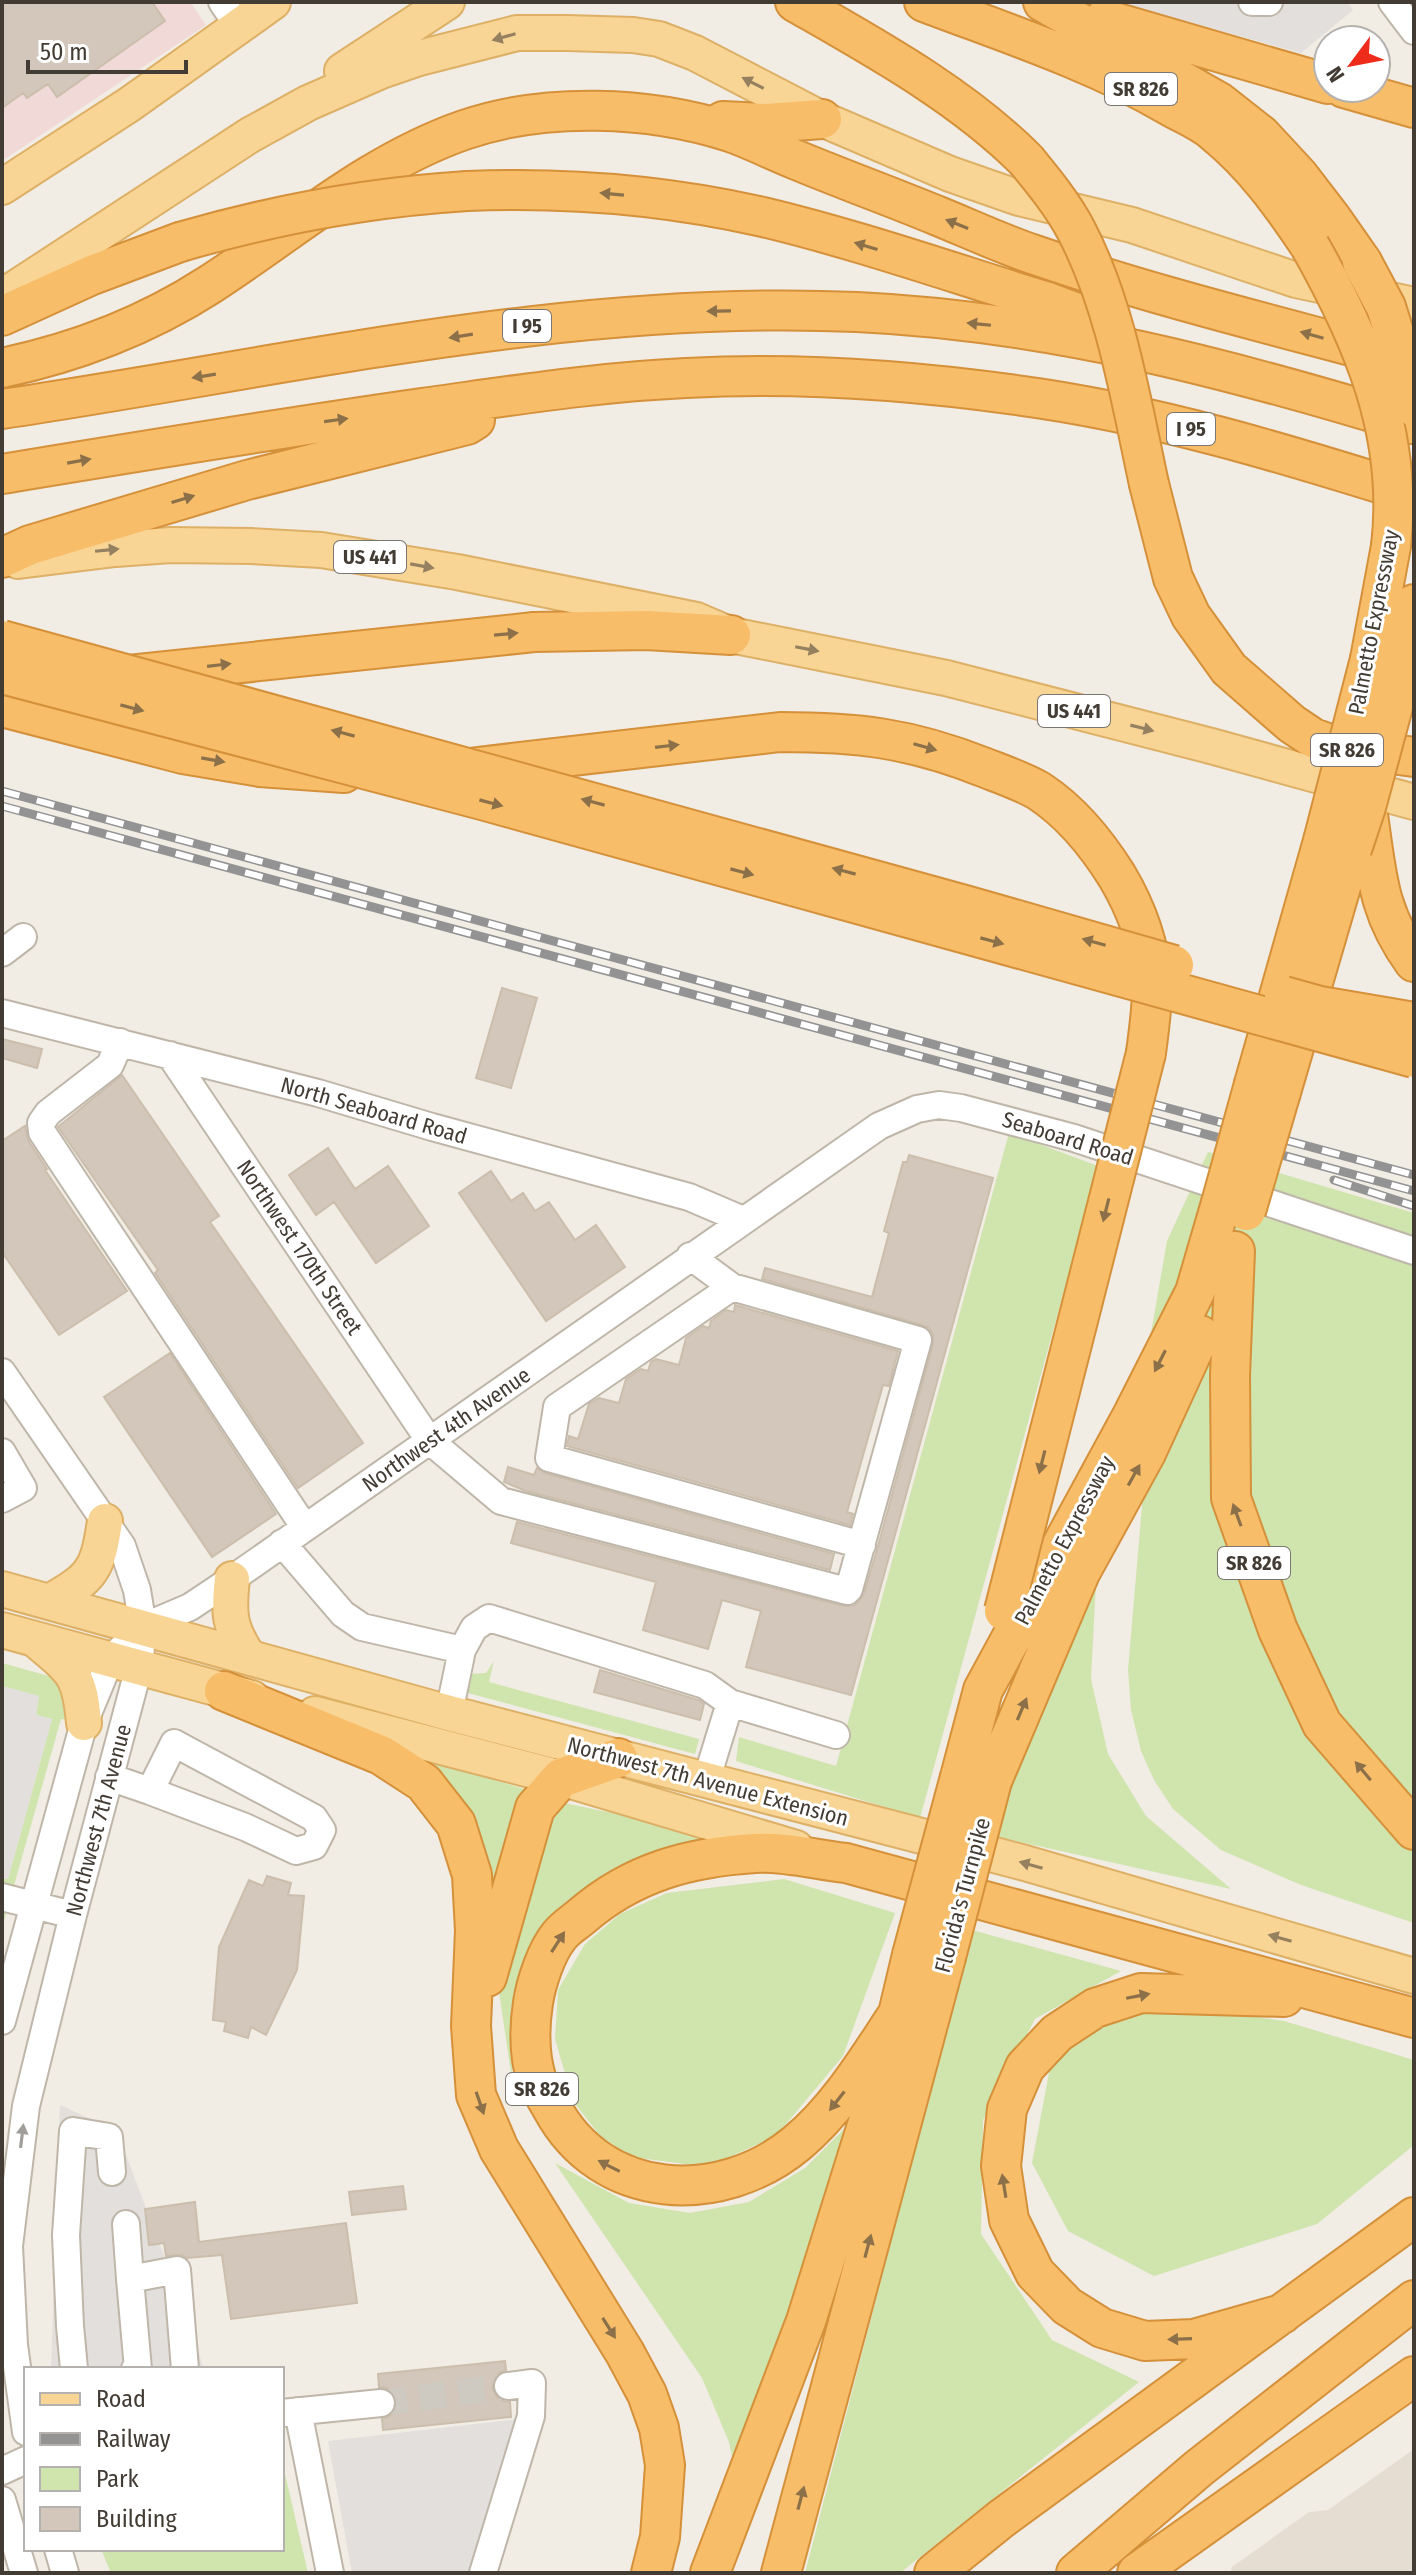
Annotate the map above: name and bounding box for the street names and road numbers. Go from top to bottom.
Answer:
road number: SR 826 [1105,73,1177,105]
road number: I 95 [503,310,551,342]
road number: I 95 [1167,413,1215,445]
street label: Palmetto Expressway [1342,527,1405,717]
road number: US 441 [334,541,406,573]
road number: US 441 [1038,695,1110,727]
road number: SR 826 [1311,734,1383,766]
street label: North Seaboard Road [278,1071,470,1150]
street label: Seaboard Road [999,1106,1137,1171]
street label: Northwest 170th Street [231,1155,369,1341]
street label: Northwest 4th Avenue [357,1361,536,1498]
street label: Palmetto Expressway [1008,1451,1121,1629]
road number: SR 826 [1218,1547,1290,1579]
street label: Northwest 7th Avenue [60,1721,137,1919]
street label: Northwest 7th Avenue Extension [564,1731,851,1832]
street label: Florida's Turnpike [929,1815,996,1976]
road number: SR 826 [506,2073,578,2105]

